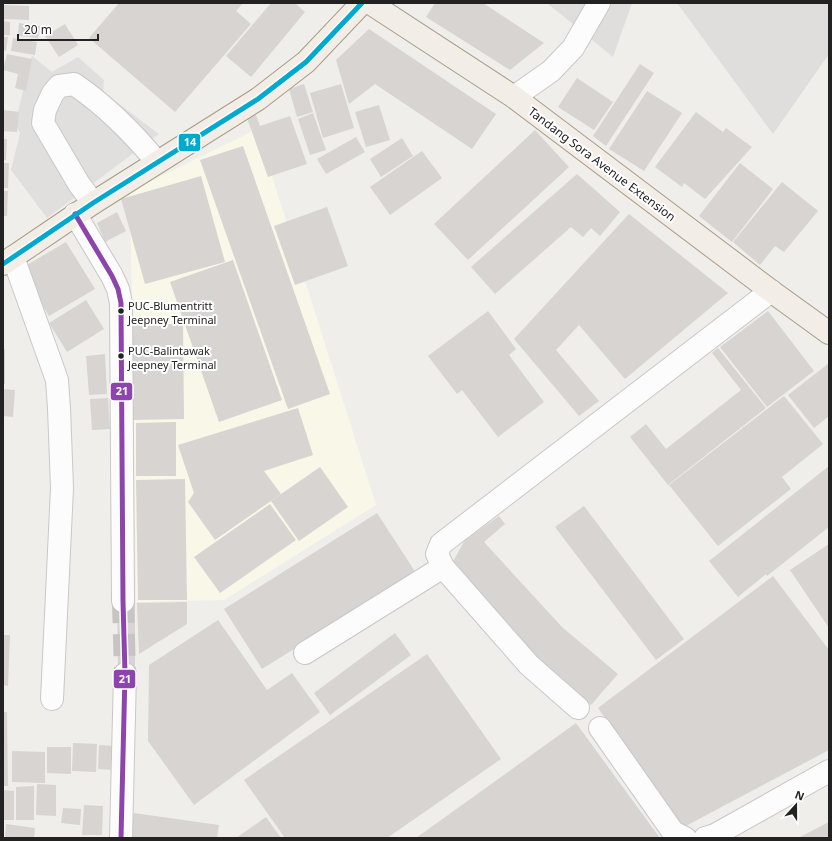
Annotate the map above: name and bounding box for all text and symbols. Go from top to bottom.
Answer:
scale bar [18,16,98,42]
text: 20 m [24,21,52,38]
street label: Tandang Sora Avenue Extension [525,103,679,225]
line badge: 14 [178,133,201,152]
text: 14 [184,134,197,149]
place label: PUC-Blumentritt Jeepney Terminal [127,298,216,327]
marker: PUC-Blumentritt Jeepney Terminal [116,306,126,316]
place label: PUC-Balintawak Jeepney Terminal [127,343,216,372]
marker: PUC-Balintawak Jeepney Terminal [116,351,126,361]
line badge: 21 [110,382,133,401]
text: 21 [116,383,128,398]
line badge: 21 [113,669,136,689]
text: 21 [119,671,131,686]
north arrow [776,785,816,825]
text: N [793,787,807,804]

